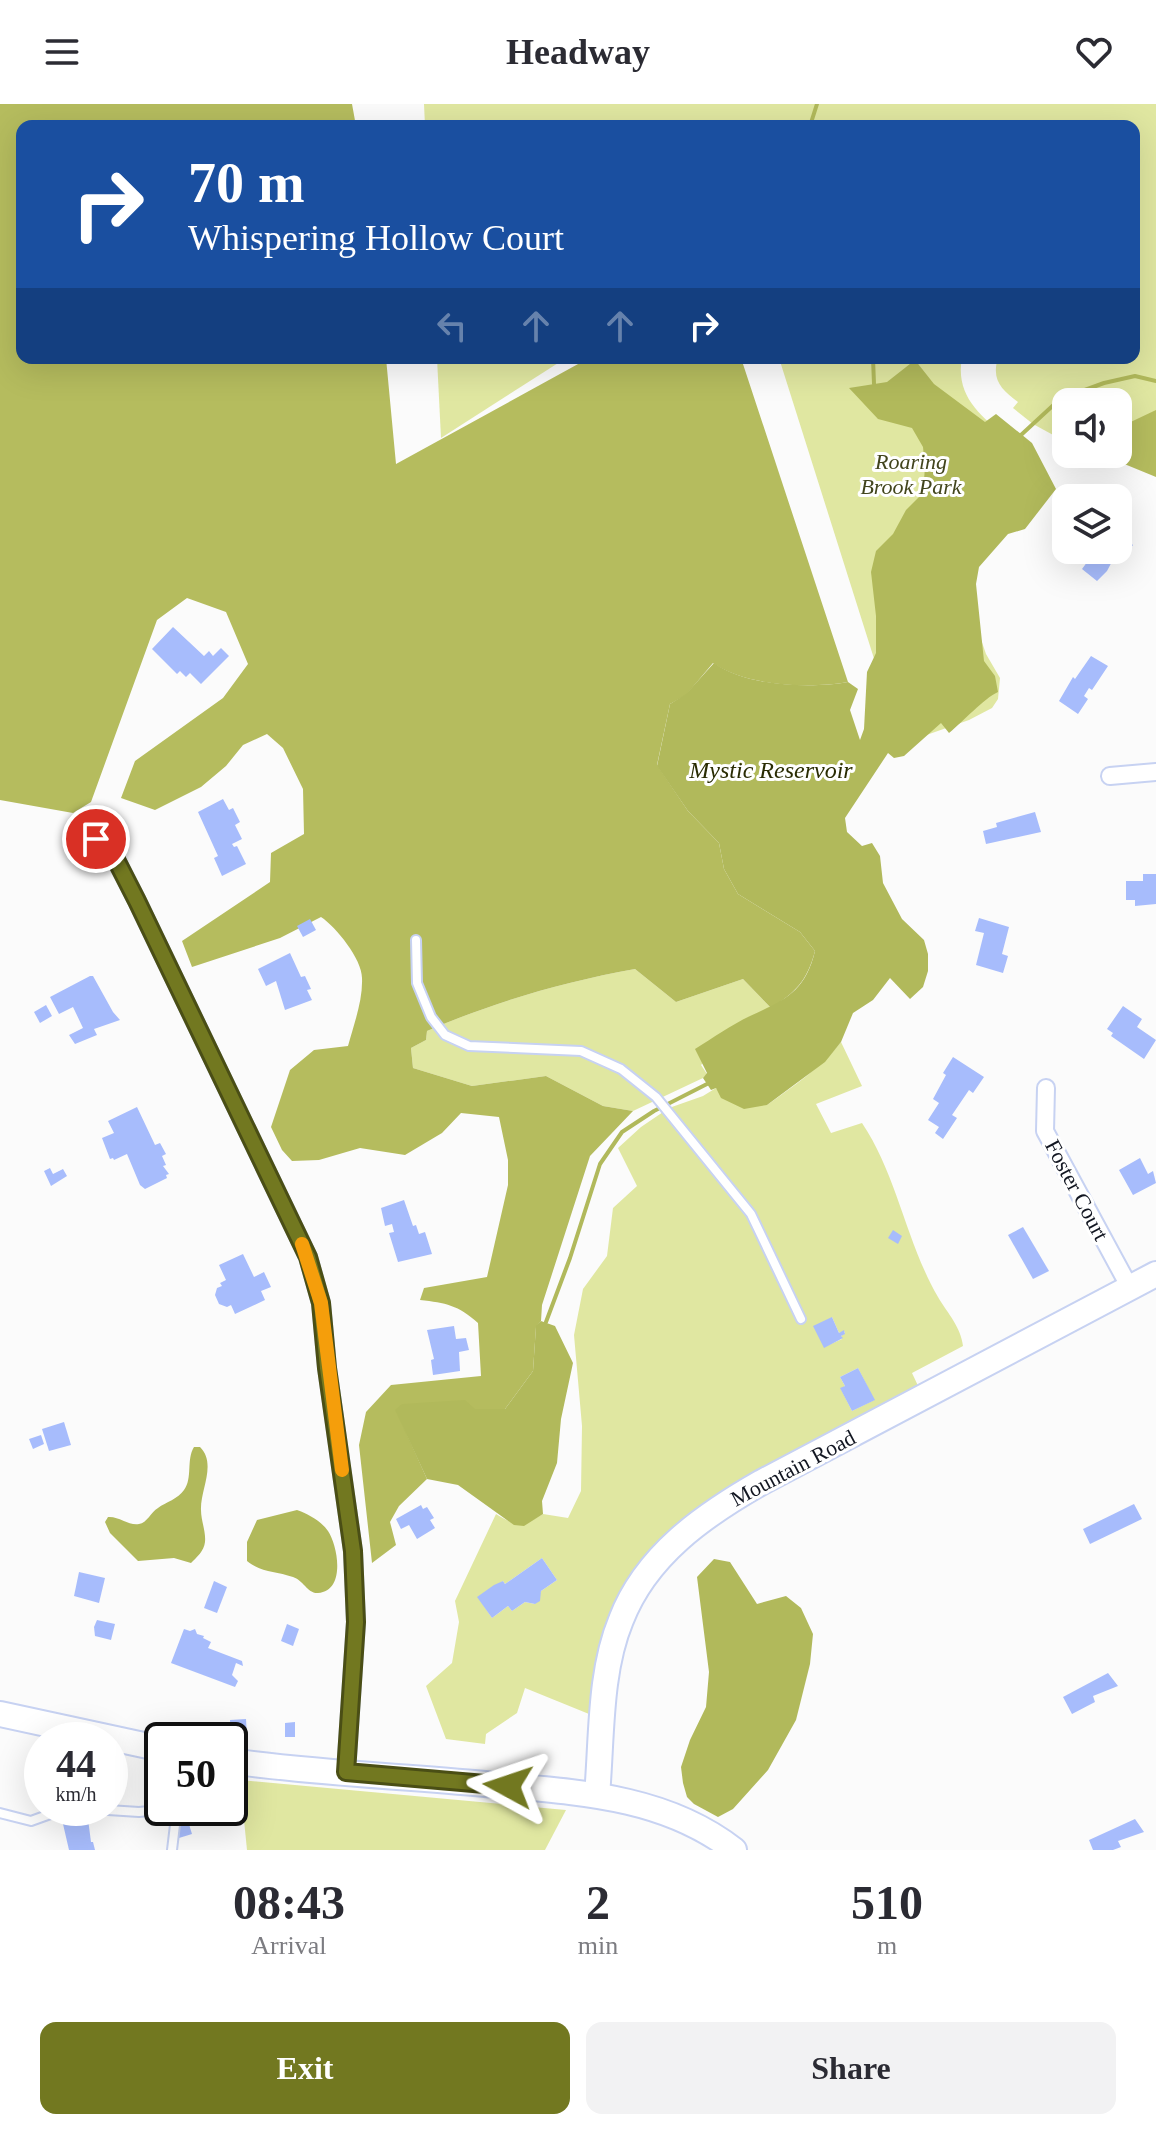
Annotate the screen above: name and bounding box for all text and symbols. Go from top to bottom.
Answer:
icon: menu [40,30,84,74]
icon: heart [1072,30,1116,74]
text: Headway [506,32,650,72]
icon: right [56,152,160,256]
text: 70 m [188,152,305,214]
text: Whispering Hollow Court [188,218,564,258]
icon: left [430,304,474,348]
icon: ahead [514,304,558,348]
icon: ahead [598,304,642,348]
icon: right [682,304,726,348]
map controls [1052,388,1132,564]
button: sound [1052,388,1132,468]
park label: Roaring Brook Park [860,449,963,499]
button: layers [1052,484,1132,564]
water label: Mystic Reservoir [688,757,853,783]
pin [62,805,130,873]
icon: arrive [74,817,118,861]
street label: Foster Court [1040,1135,1114,1245]
street label: Mountain Road [726,1425,860,1511]
speed limit sign: 50 [144,1722,248,1826]
text: 44 [56,1741,96,1786]
position arrow [466,1744,550,1828]
text: km/h [55,1783,97,1805]
text: 08:43 [233,1876,345,1929]
text: 2 [586,1876,610,1929]
text: 510 [851,1876,923,1929]
text: Arrival [251,1931,326,1960]
text: min [578,1931,618,1960]
text: m [877,1931,897,1960]
button: Exit [40,2022,570,2114]
button: Share [586,2022,1116,2114]

